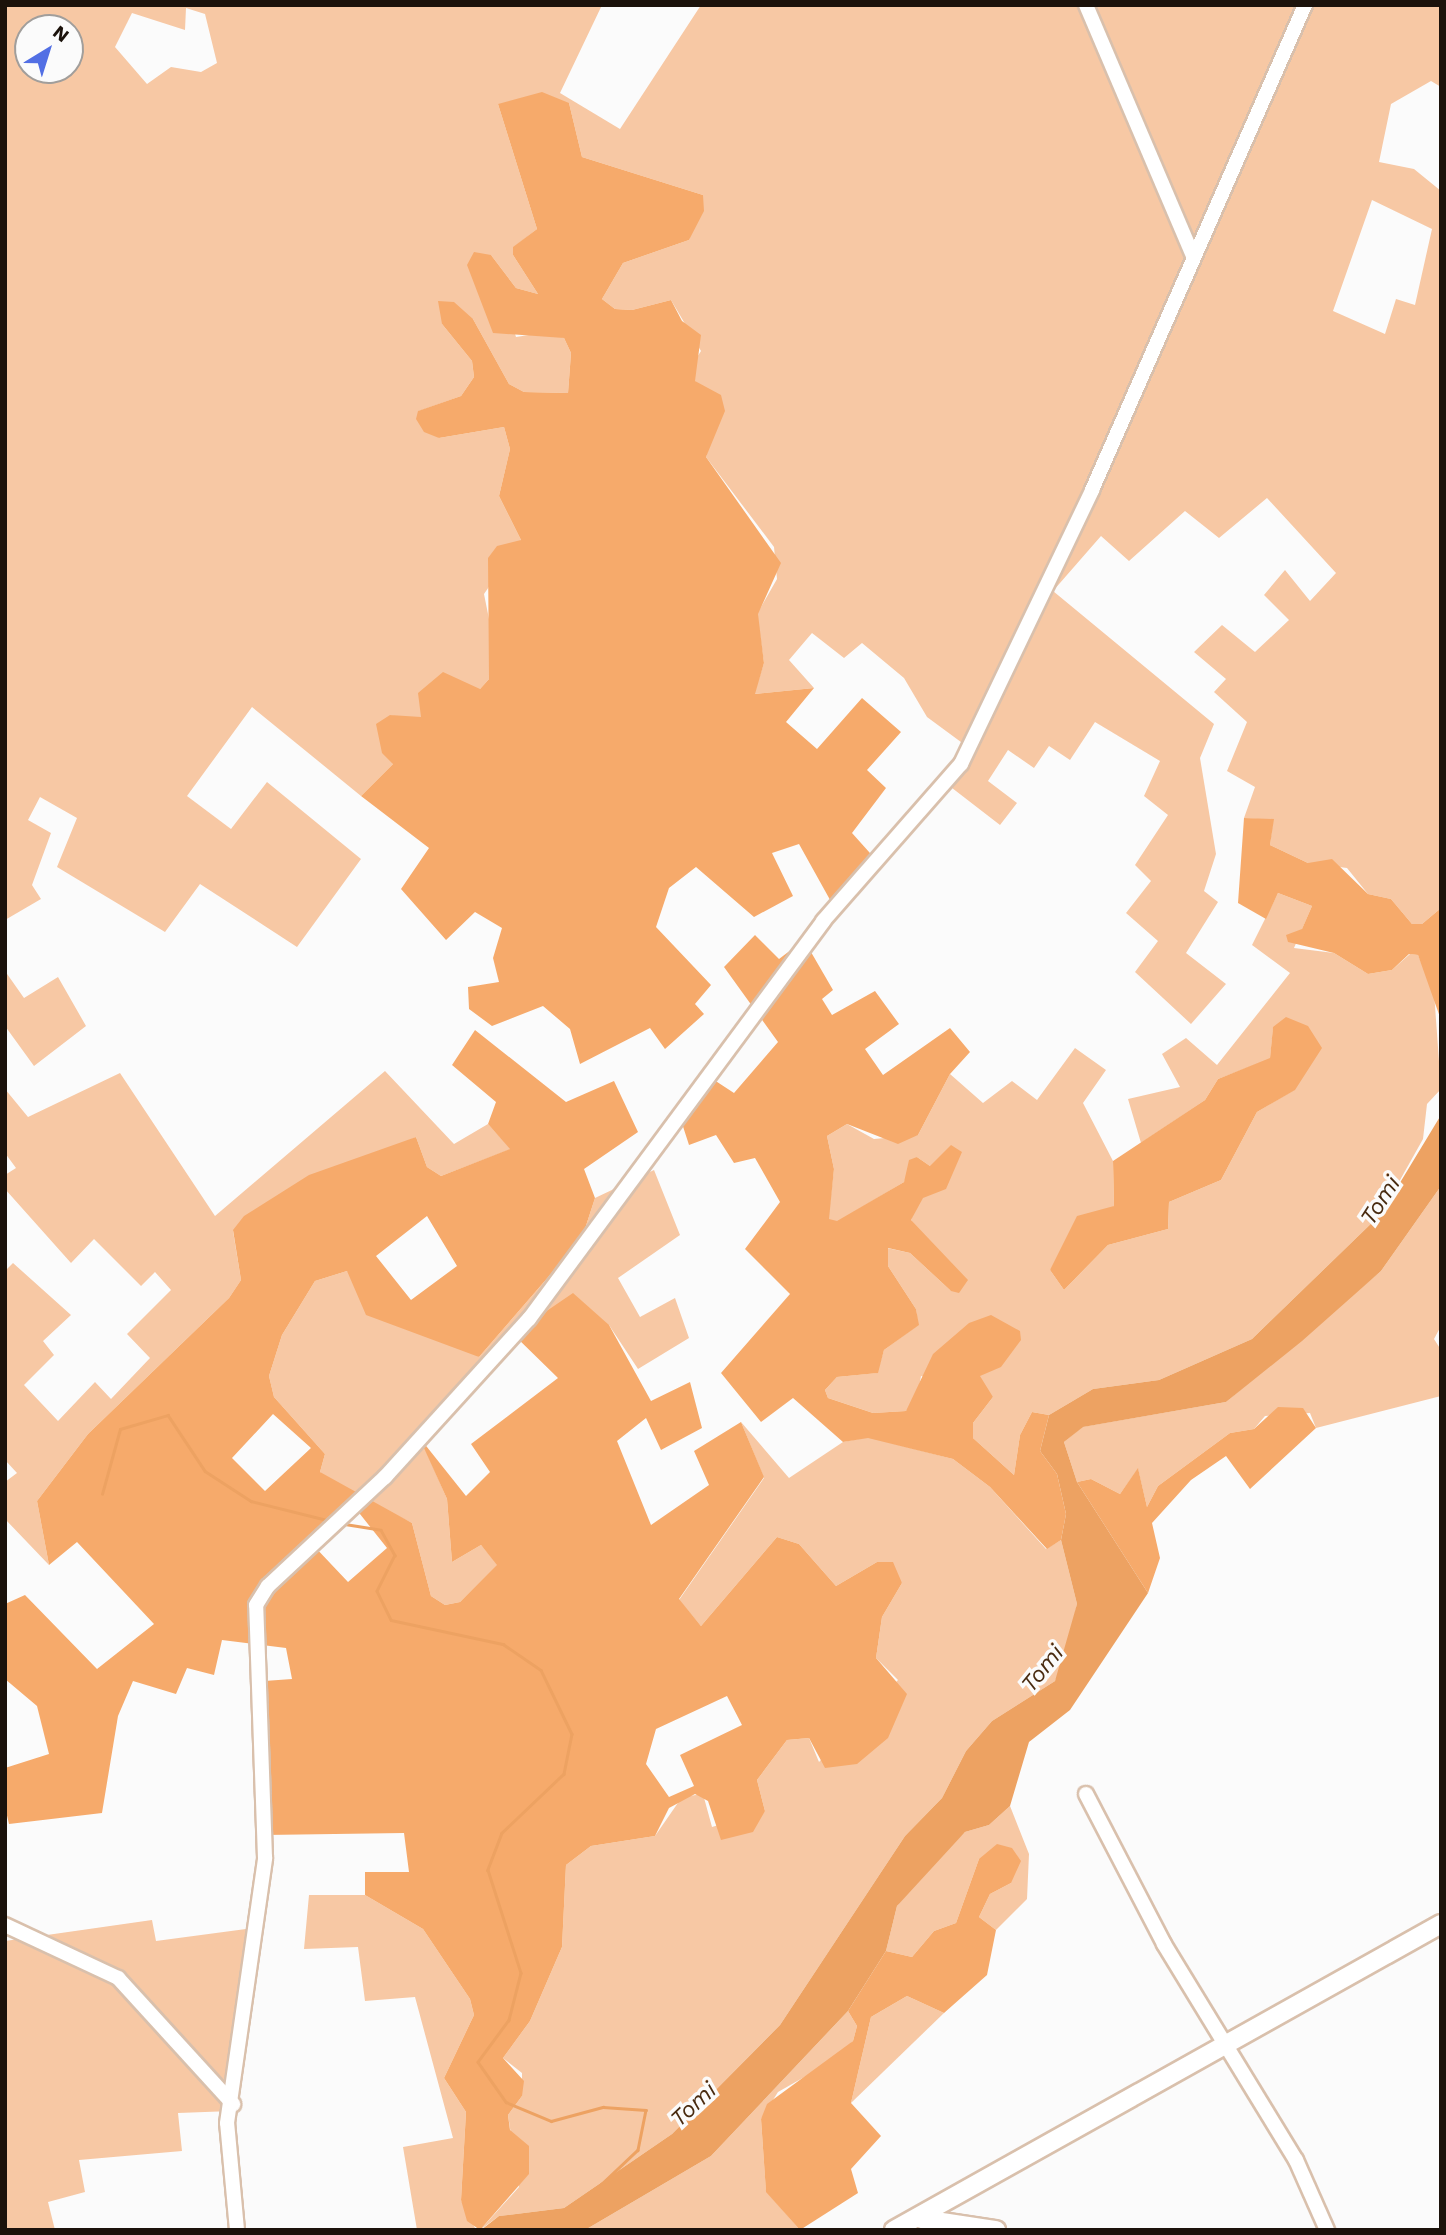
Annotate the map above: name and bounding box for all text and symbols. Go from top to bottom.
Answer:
north arrow [14,14,84,84]
text: N [48,20,74,47]
water label: Tomi [1355,1171,1407,1231]
water label: Tomi [1016,1640,1070,1698]
water label: Tomi [665,2077,723,2133]

